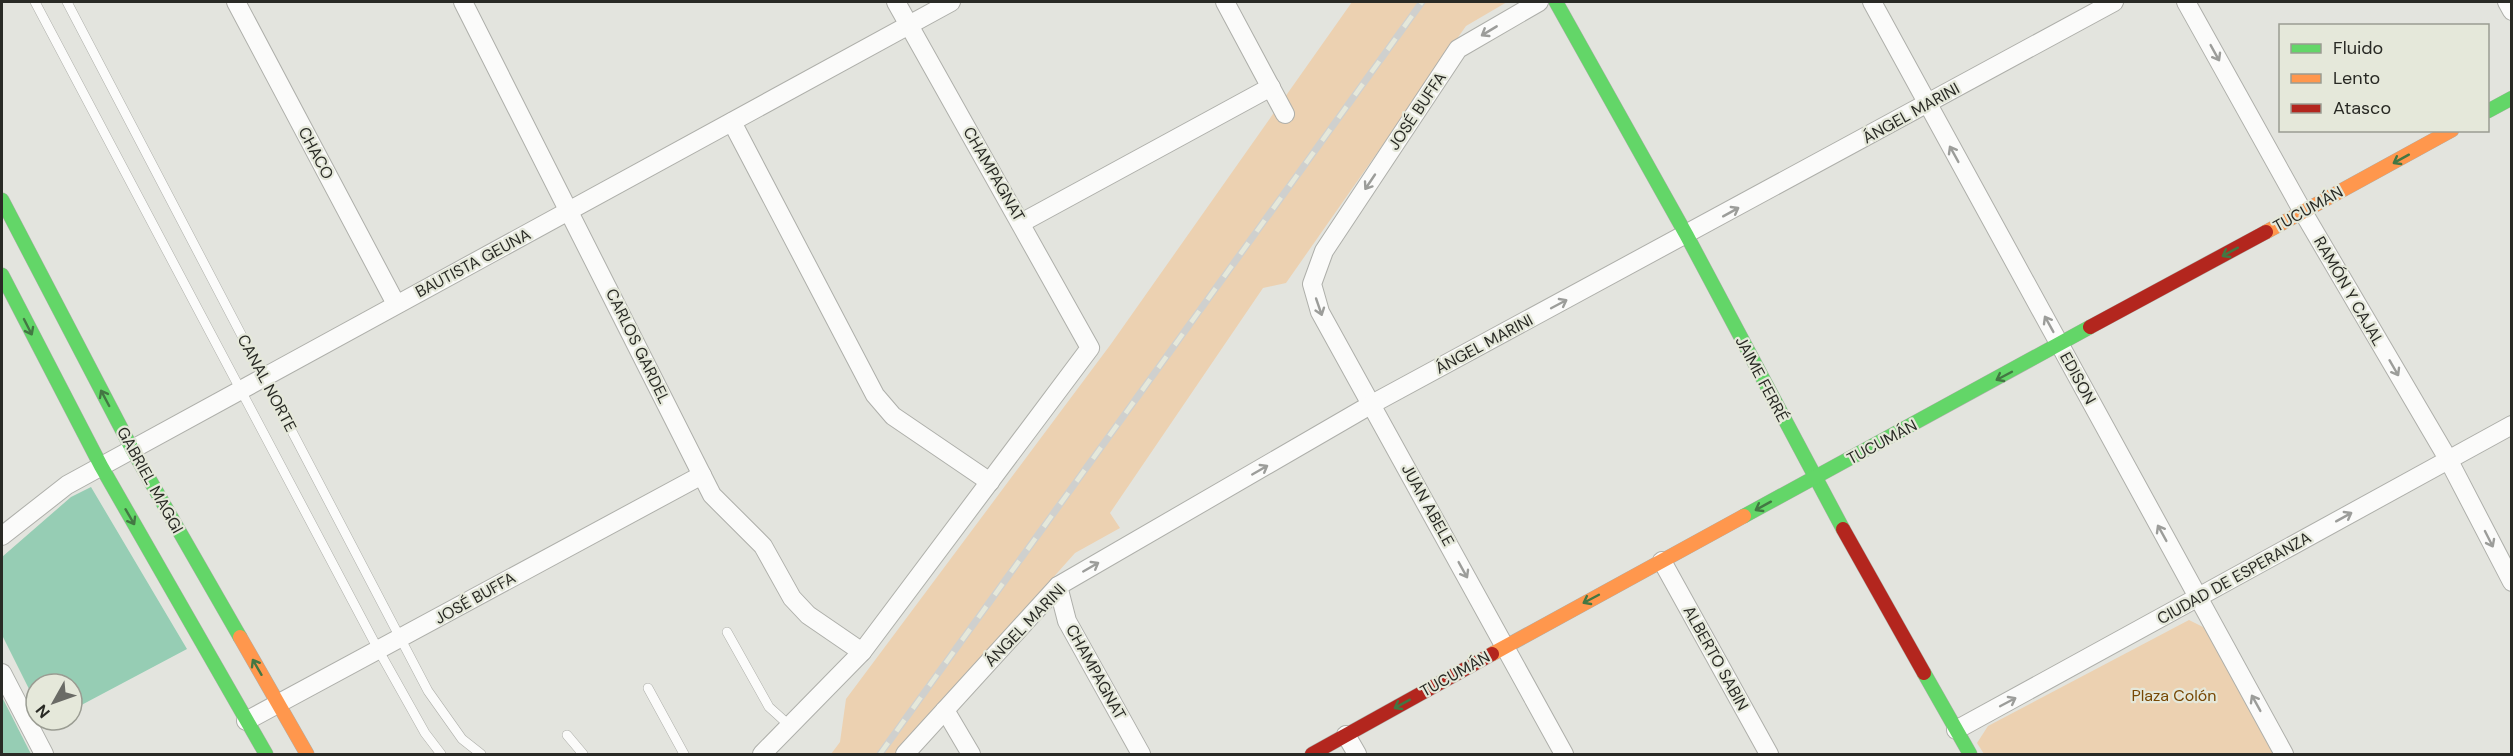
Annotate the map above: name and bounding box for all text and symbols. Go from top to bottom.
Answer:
legend [2279,24,2489,132]
one-way arrow [1481,26,1498,38]
text: Fluido [2333,36,2383,60]
one-way arrow [2210,43,2221,61]
text: Lento [2333,66,2380,90]
street label: JOSÉ BUFFA [1383,68,1451,154]
street label: ÁNGEL MARINI [1859,78,1963,148]
text: Atasco [2333,96,2391,120]
street label: CHACO [294,123,338,183]
street label: CHAMPAGNAT [958,123,1030,225]
one-way arrow [1948,145,1959,163]
one-way arrow [2393,153,2410,165]
one-way arrow [1364,173,1376,190]
street label: TUCUMÁN [2269,181,2347,237]
one-way arrow [1721,206,1739,217]
street label: BAUTISTA GEUNA [412,224,535,302]
street label: RAMÓN Y CAJAL [2309,232,2389,350]
one-way arrow [2222,246,2239,258]
street label: CARLOS GARDEL [601,285,675,407]
one-way arrow [1315,297,1326,316]
one-way arrow [1550,298,1567,310]
street label: ÁNGEL MARINI [1432,309,1536,379]
one-way arrow [2043,316,2054,334]
one-way arrow [23,317,35,335]
street label: CANAL NORTE [233,331,301,435]
street label: JAIME FERRÉ [1731,332,1793,426]
street label: EDISON [2055,348,2101,408]
one-way arrow [2389,359,2401,376]
one-way arrow [1995,371,2013,382]
one-way arrow [99,389,110,407]
street label: TUCUMÁN [1843,415,1921,469]
street label: GABRIEL MAGGI [112,423,188,537]
street label: JUAN ABELE [1397,460,1459,550]
one-way arrow [1251,463,1268,475]
one-way arrow [1754,501,1772,512]
one-way arrow [124,508,136,525]
one-way arrow [2335,511,2352,523]
one-way arrow [2156,524,2167,542]
street label: CIUDAD DE ESPERANZA [2153,527,2315,629]
one-way arrow [2484,529,2495,547]
one-way arrow [1082,561,1099,573]
one-way arrow [1458,561,1470,578]
street label: JOSÉ BUFFA [431,567,520,629]
street label: ÁNGEL MARINI [980,579,1070,671]
one-way arrow [1583,594,1601,605]
street label: ALBERTO SABIN [1679,602,1753,714]
street label: CHAMPAGNAT [1061,621,1131,723]
street label: TUCUMÁN [1416,646,1494,702]
one-way arrow [251,659,263,676]
north arrow [24,672,84,732]
park label: Plaza Colón [2131,685,2217,706]
one-way arrow [2250,695,2261,713]
one-way arrow [1998,696,2016,707]
one-way arrow [1394,698,1411,710]
text: N [31,700,55,723]

